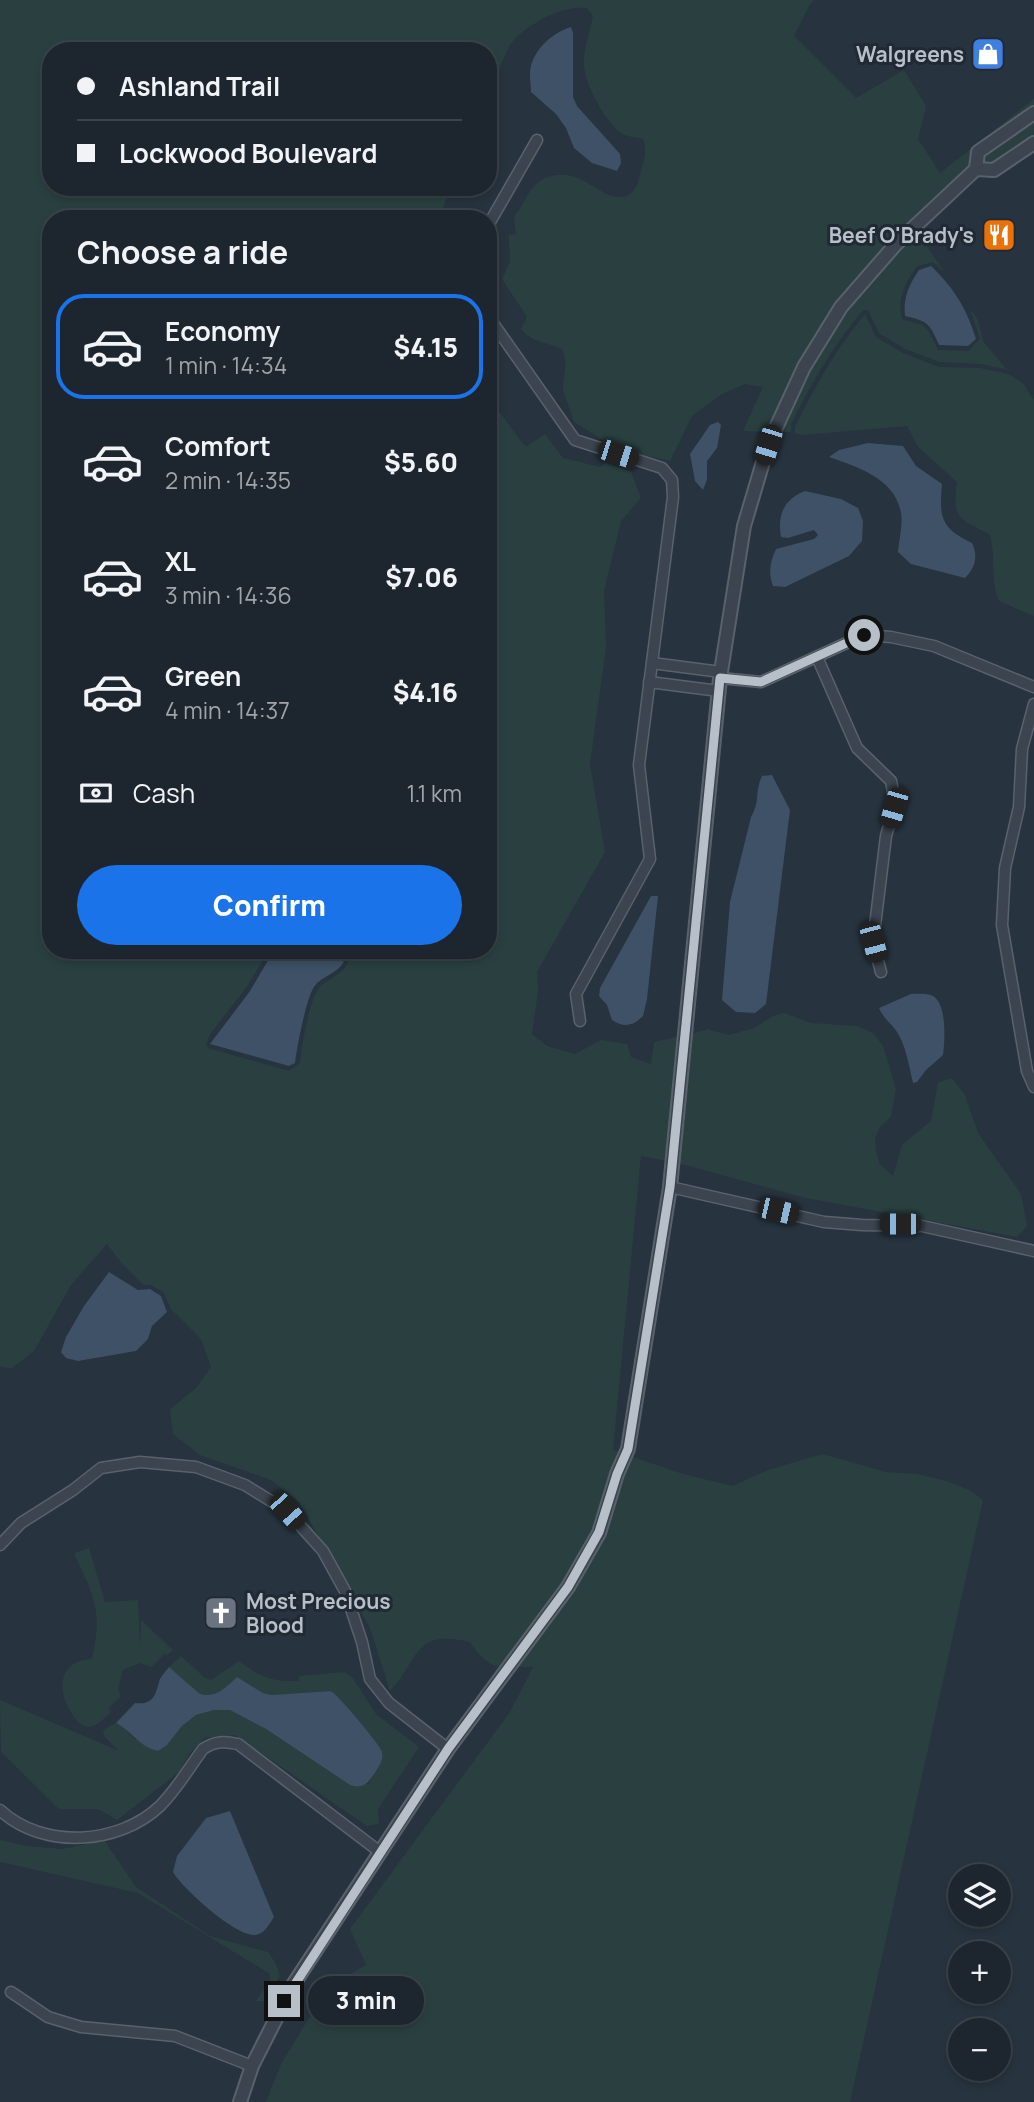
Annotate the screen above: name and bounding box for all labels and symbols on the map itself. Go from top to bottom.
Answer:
shop icon: Walgreens [969,35,1007,73]
place label: Walgreens [856,40,964,68]
restaurant icon: Beef O'Brady's [980,216,1018,254]
place label: Beef O'Brady's [829,221,974,249]
car [752,422,785,468]
car [595,438,642,470]
route start [848,619,880,651]
car [879,785,910,831]
car [858,919,889,965]
car [756,1196,801,1226]
car [880,1214,922,1235]
car [266,1488,309,1534]
place label: Most Precious Blood [246,1587,391,1639]
church icon: Most Precious Blood [202,1594,240,1632]
callout: 3 min [308,1976,424,2025]
route end [268,1985,300,2017]

